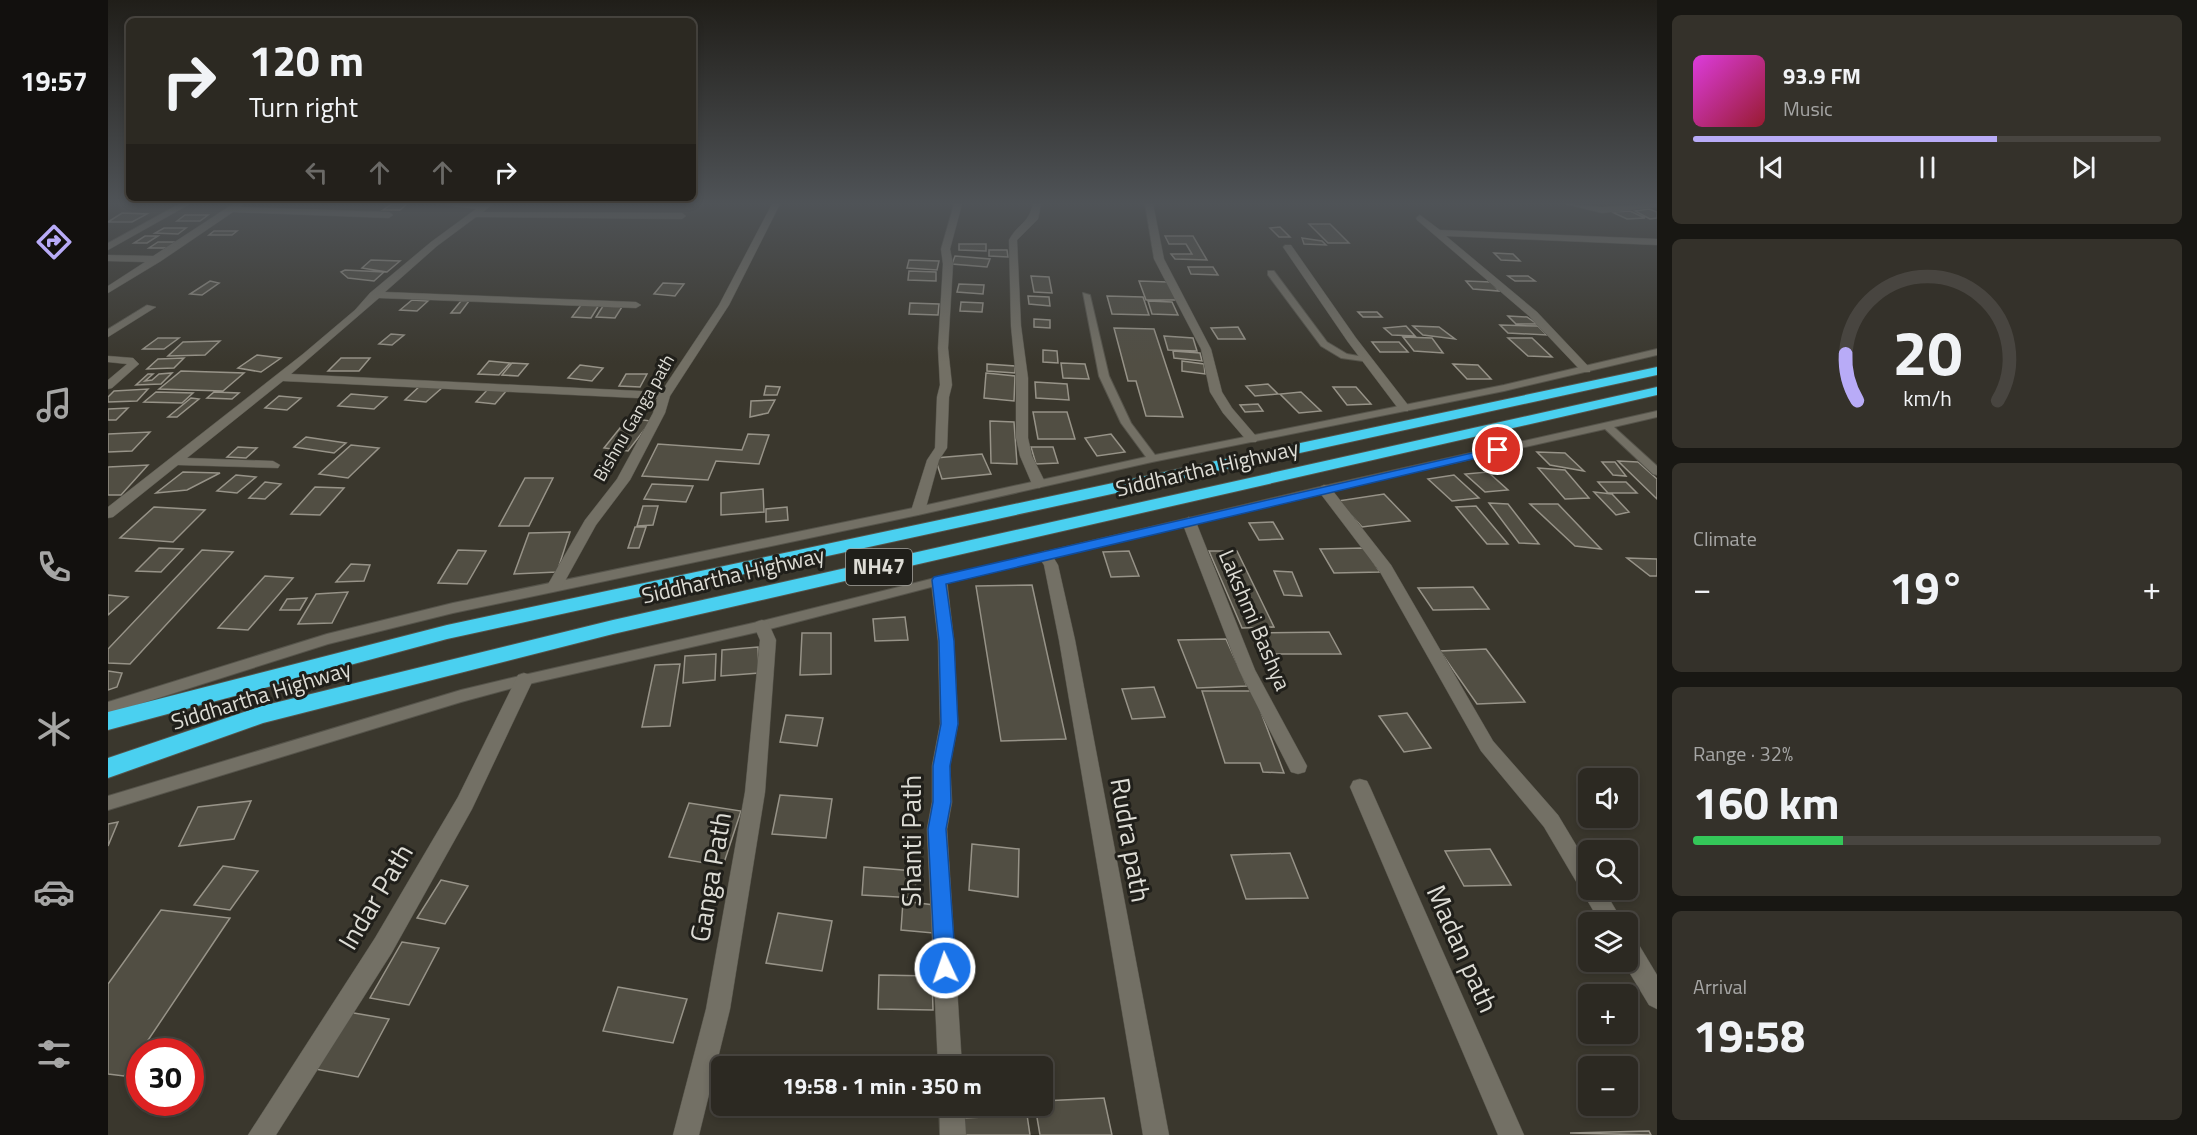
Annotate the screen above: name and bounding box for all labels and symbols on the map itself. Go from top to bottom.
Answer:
street label: Bishnu Ganga path [586,349,681,486]
pin [1472,424,1523,475]
street label: Siddhartha Highway [1112,430,1302,506]
street label: Siddhartha Highway [638,537,828,613]
street label: Lakshmi Bashya [1210,544,1300,696]
road number: NH47 [846,549,912,585]
street label: Siddhartha Highway [167,651,356,739]
street label: Rudra path [1100,774,1163,905]
street label: Shanti Path [890,775,931,907]
street label: Ganga Path [678,808,741,945]
street label: Indar Path [327,835,423,957]
street label: Madan path [1417,878,1510,1019]
position arrow [913,936,977,1000]
speed limit sign: 30 [126,1038,204,1116]

